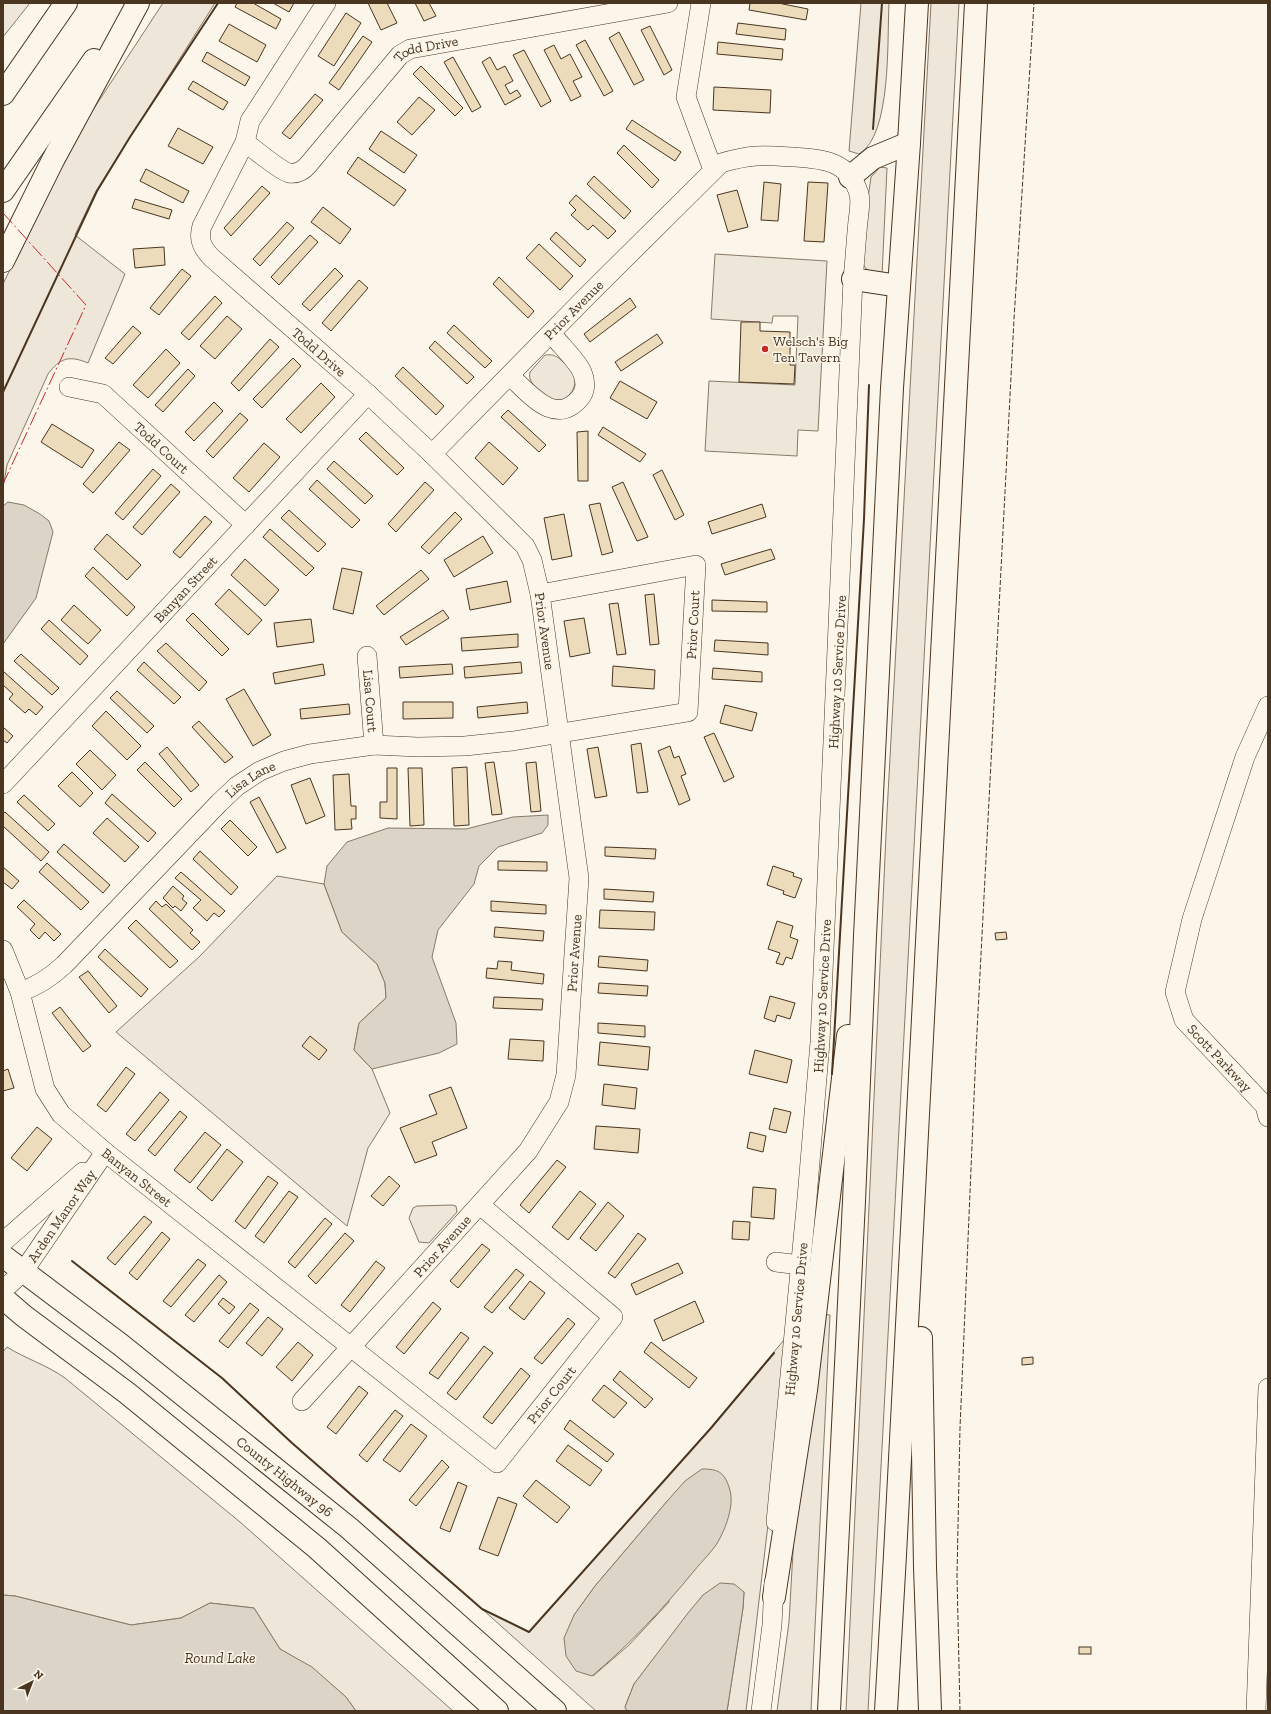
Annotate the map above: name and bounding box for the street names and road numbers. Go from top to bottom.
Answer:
street label: Todd Drive [390,33,460,66]
street label: Prior Avenue [540,276,608,344]
street label: Todd Drive [288,324,350,381]
street label: Todd Court [130,418,193,478]
street label: Banyan Street [151,552,222,626]
street label: Prior Court [683,589,704,660]
street label: Prior Avenue [531,591,558,671]
street label: Highway 10 Service Drive [825,594,850,749]
street label: Lisa Court [359,669,381,734]
street label: Lisa Lane [222,757,279,802]
street label: Prior Avenue [563,913,586,993]
street label: Highway 10 Service Drive [810,918,835,1073]
street label: Scott Parkway [1183,1021,1256,1096]
street label: Banyan Street [98,1145,176,1211]
street label: Arden Manor Way [24,1166,100,1266]
street label: Prior Avenue [410,1211,475,1281]
street label: Highway 10 Service Drive [781,1241,812,1396]
street label: Prior Court [524,1362,580,1427]
street label: County Highway 96 [233,1433,336,1521]

